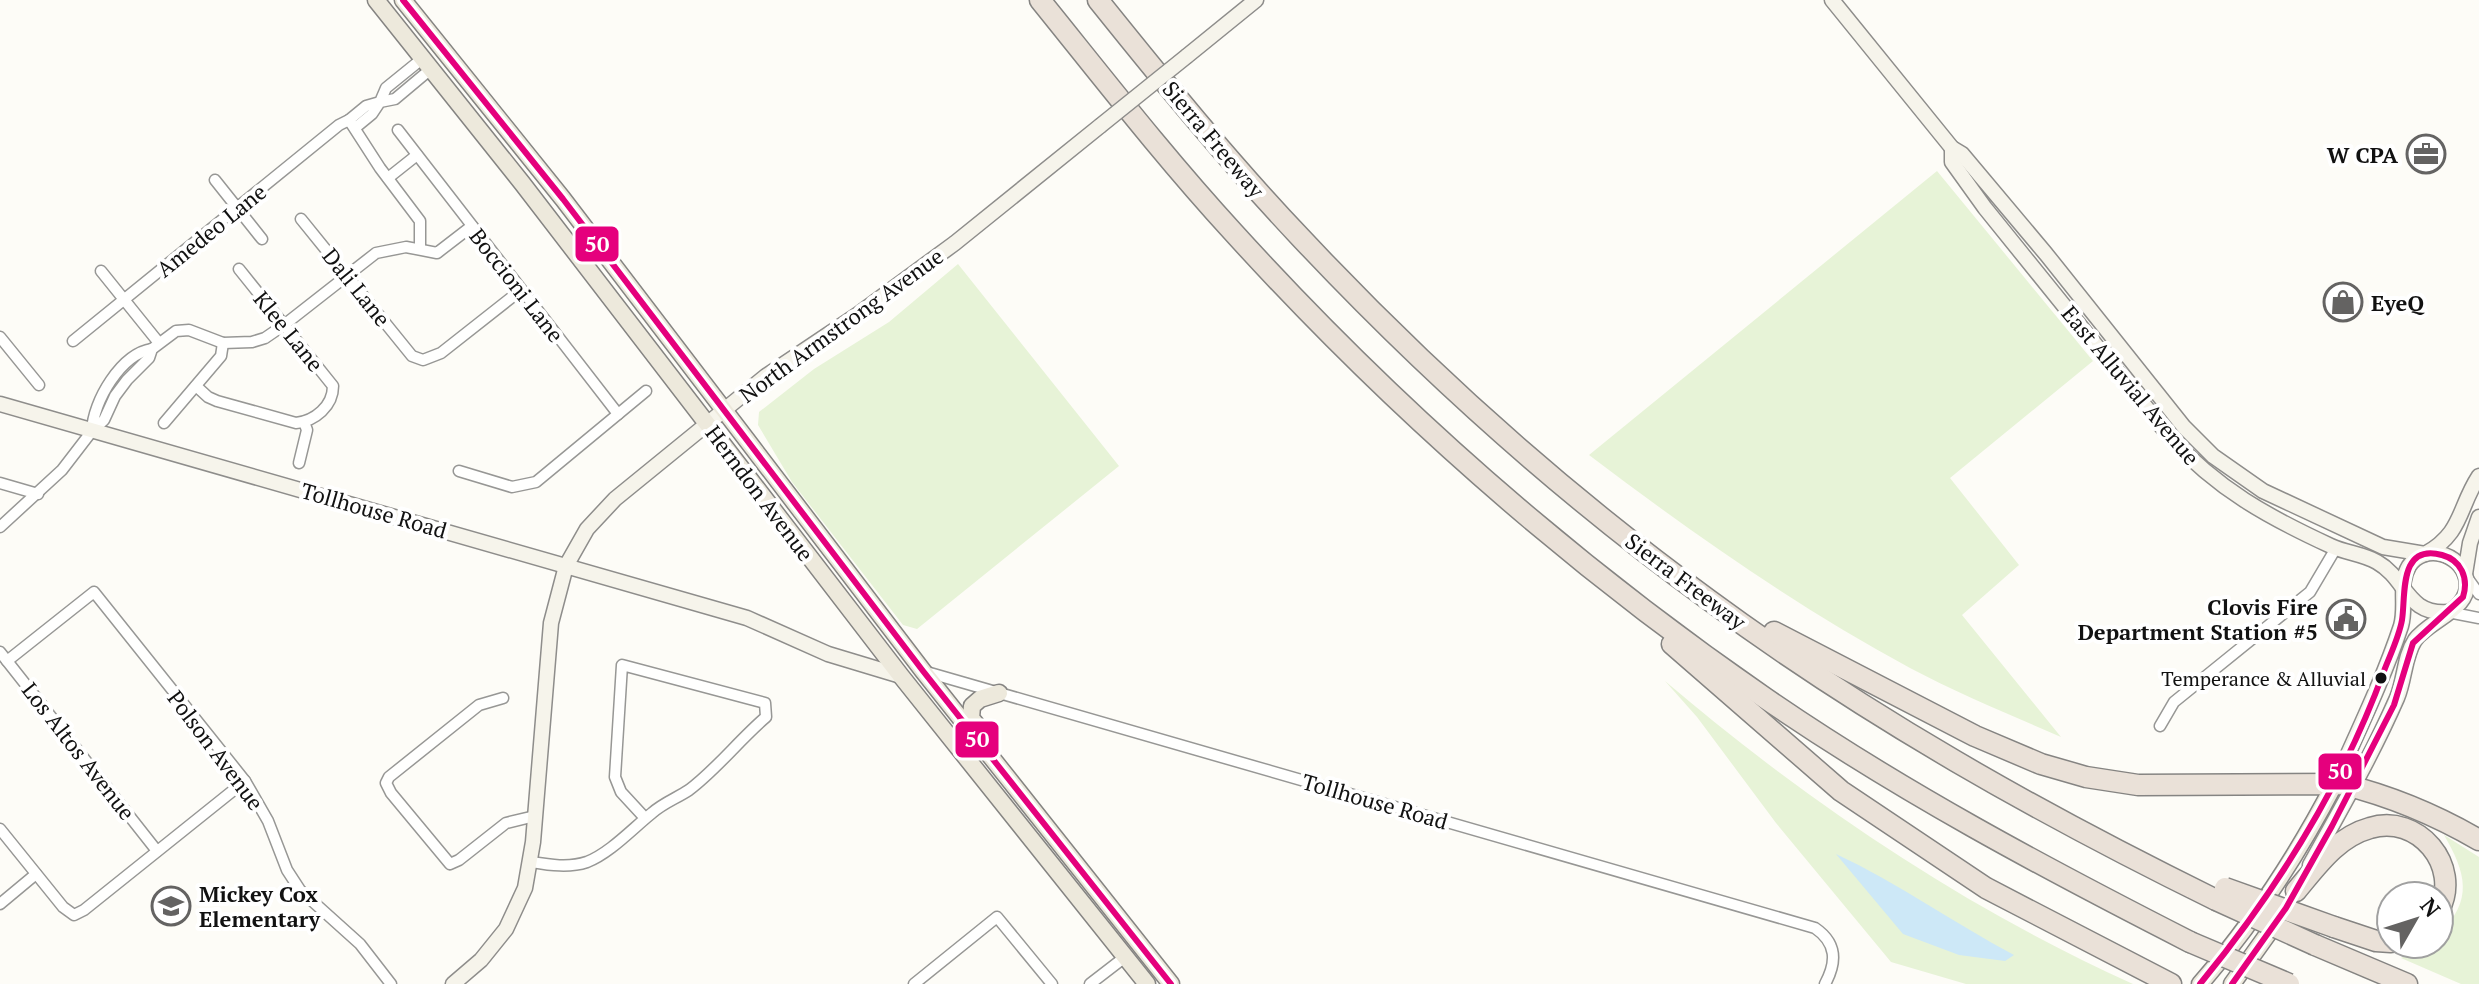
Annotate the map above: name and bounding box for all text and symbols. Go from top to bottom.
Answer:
street label: Sierra Freeway [1157,75,1272,204]
office icon: W CPA [2405,133,2447,175]
place label: W CPA [2327,140,2399,169]
street label: Amedeo Lane [150,177,272,283]
street label: Boccioni Lane [463,222,571,348]
line badge: 50 [574,225,620,263]
text: 50 [585,229,609,258]
street label: North Armstrong Avenue [733,241,949,409]
street label: Dali Lane [317,242,397,332]
shop icon: EyeQ [2322,281,2364,323]
street label: Klee Lane [248,285,330,377]
place label: EyeQ [2371,288,2425,317]
street label: East Alluvial Avenue [2056,299,2206,471]
street label: Herndon Avenue [699,419,821,567]
street label: Tollhouse Road [298,475,450,545]
street label: Sierra Freeway [1620,526,1753,636]
place label: Clovis Fire Department Station #5 [2078,592,2318,646]
public building icon: Clovis Fire Department Station #5 [2325,598,2367,640]
place label: Temperance & Alluvial [2161,665,2366,692]
marker: Temperance & Alluvial [2373,670,2389,686]
street label: Los Altos Avenue [16,676,142,826]
street label: Polson Avenue [161,684,271,816]
line badge: 50 [954,720,1000,759]
text: 50 [965,724,989,753]
line badge: 50 [2317,752,2363,791]
text: 50 [2328,756,2352,785]
street label: Tollhouse Road [1299,766,1451,836]
place label: Mickey Cox Elementary [199,879,320,933]
north arrow [2375,880,2455,960]
school or university icon: Mickey Cox Elementary [150,885,192,927]
text: N [2414,891,2448,923]

